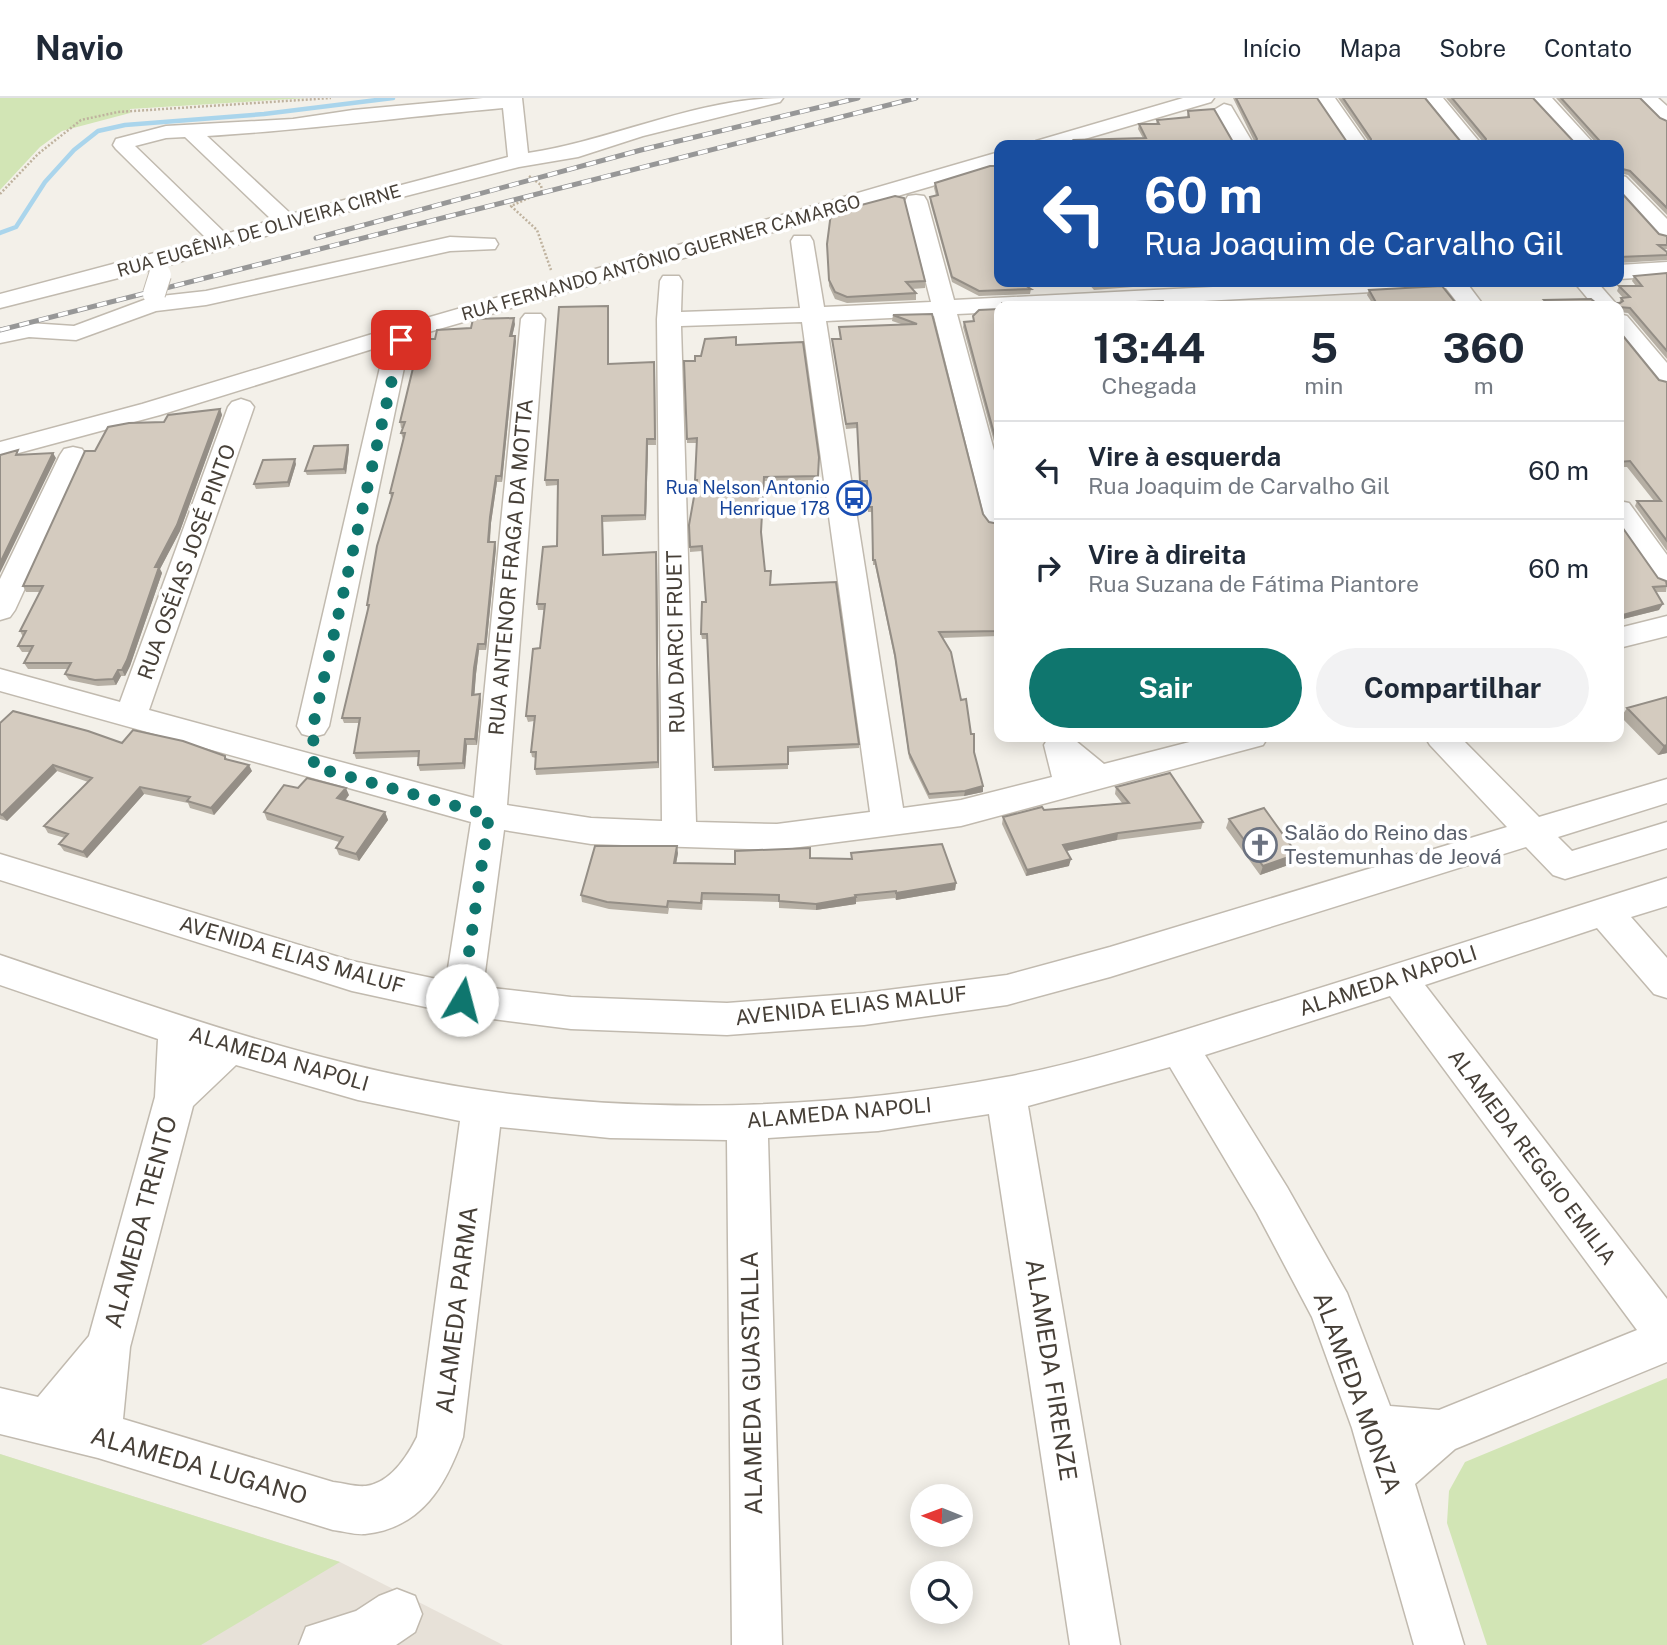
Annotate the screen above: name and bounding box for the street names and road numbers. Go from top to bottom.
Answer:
street label: RUA EUGÊNIA DE OLIVEIRA CIRNE [115,180,403,281]
street label: RUA FERNANDO ANTÔNIO GUERNER CAMARGO [459,190,863,325]
street label: RUA ANTENOR FRAGA DA MOTTA [483,397,538,736]
street label: RUA OSÉIAS JOSÉ PINTO [132,441,241,683]
street label: RUA DARCI FRUET [661,550,690,734]
street label: AVENIDA ELIAS MALUF [177,910,408,999]
street label: ALAMEDA NAPOLI [1296,940,1480,1021]
street label: AVENIDA ELIAS MALUF [734,981,968,1030]
street label: ALAMEDA NAPOLI [186,1021,372,1096]
street label: ALAMEDA REGGIO EMILIA [1443,1044,1622,1269]
street label: ALAMEDA NAPOLI [745,1092,933,1133]
street label: ALAMEDA TRENTO [98,1112,182,1331]
street label: ALAMEDA PARMA [429,1205,483,1415]
street label: ALAMEDA GUASTALLA [735,1251,767,1515]
street label: ALAMEDA FIRENZE [1021,1257,1083,1483]
street label: ALAMEDA MONZA [1308,1288,1407,1497]
street label: ALAMEDA LUGANO [88,1421,311,1509]

